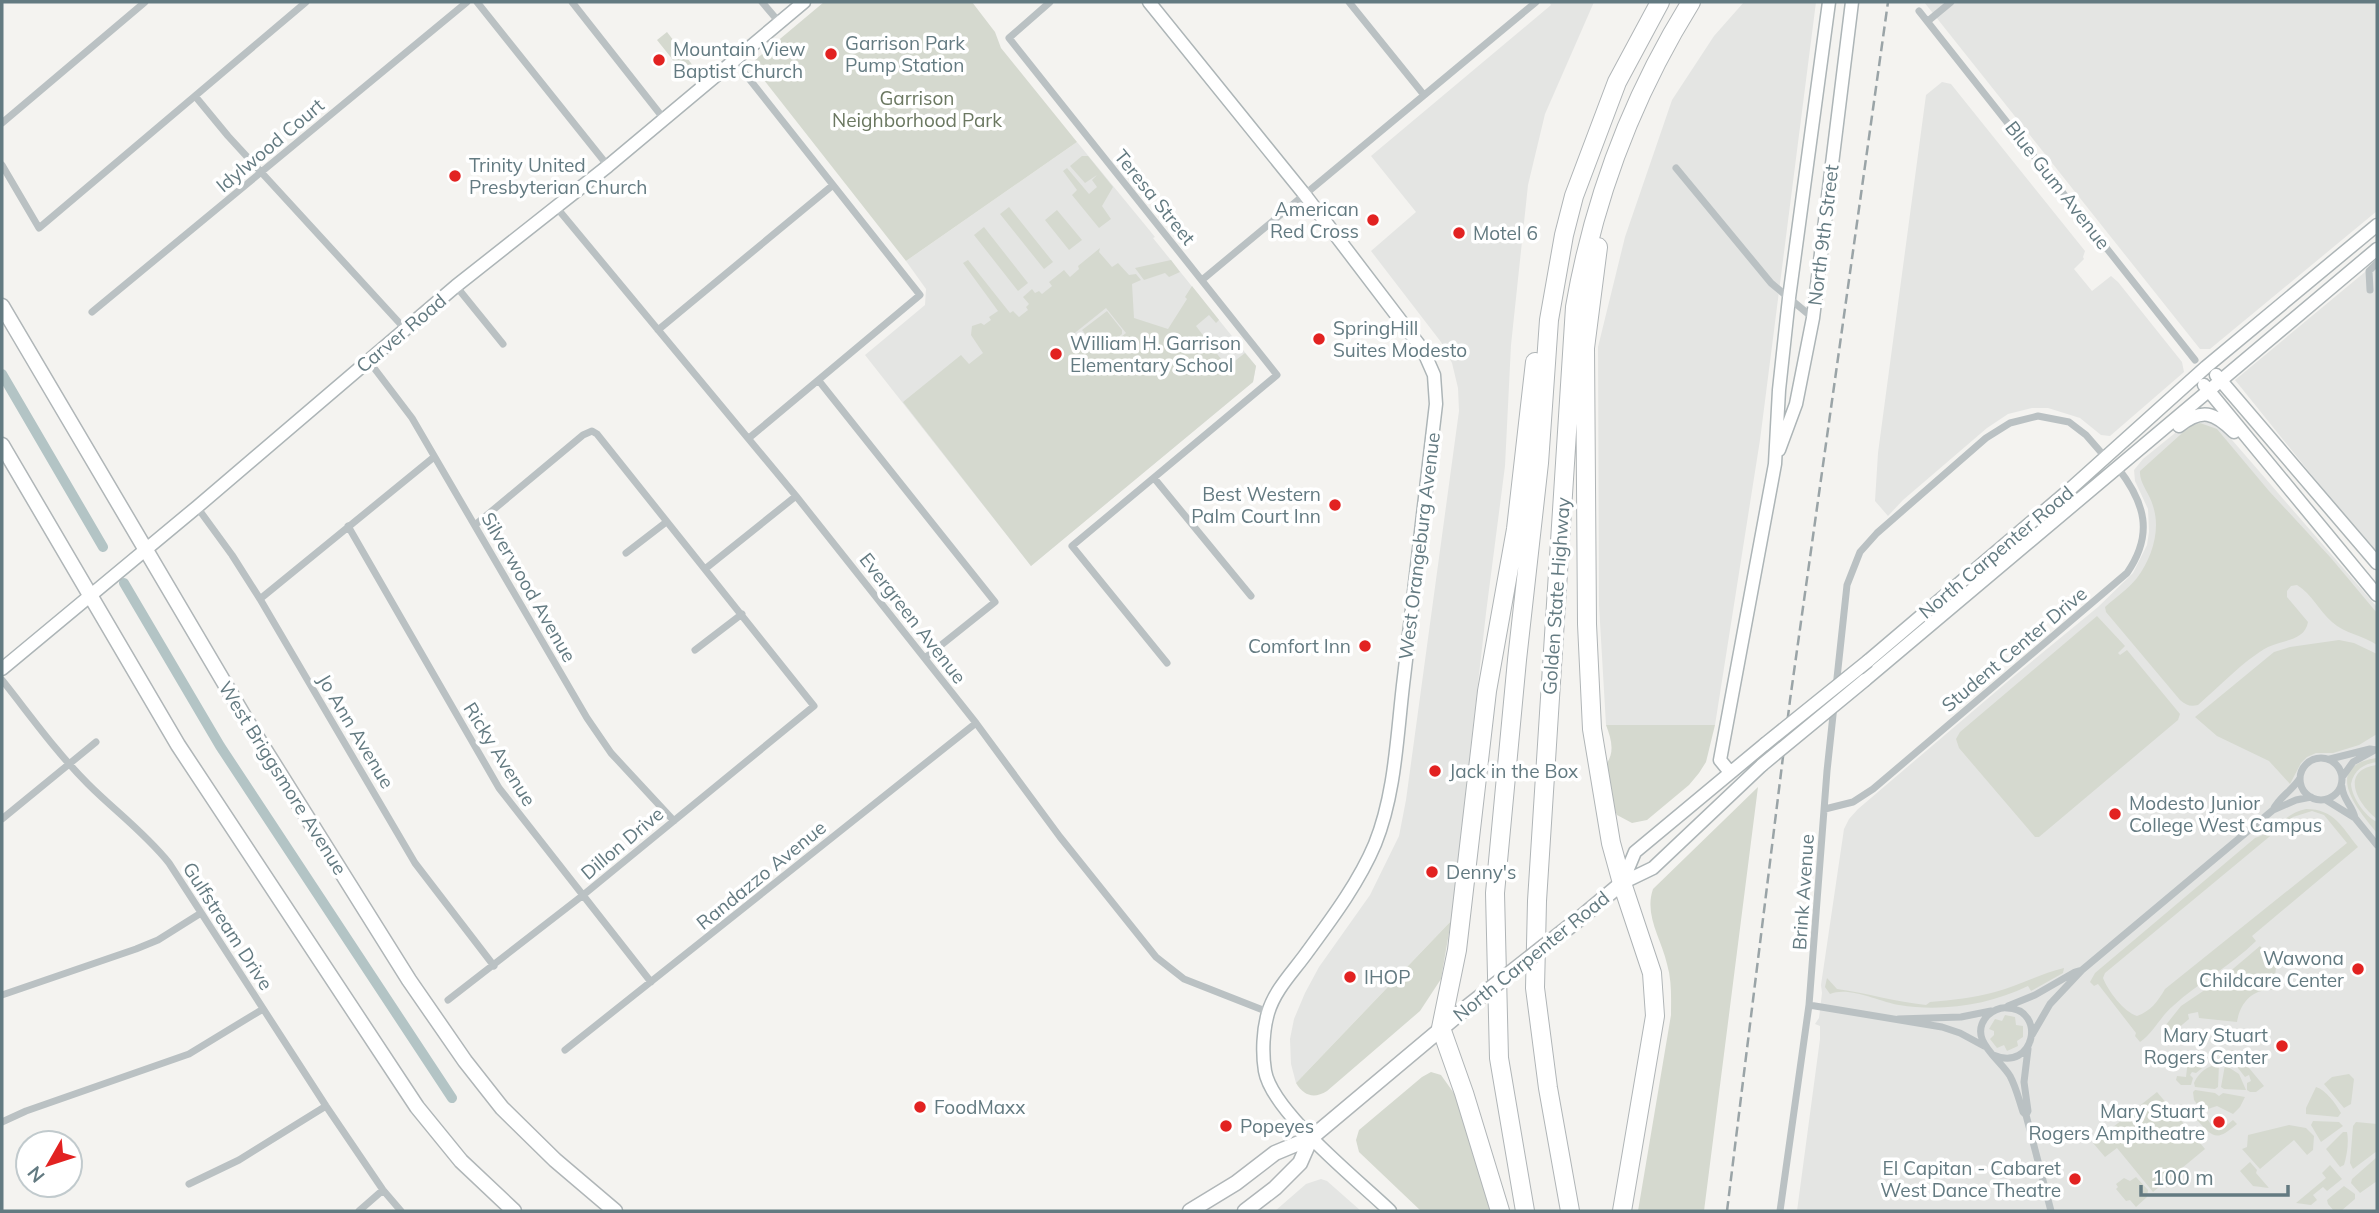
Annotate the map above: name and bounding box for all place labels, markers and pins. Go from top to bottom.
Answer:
place label: Garrison Park Pump Station [845,31,965,77]
place label: Mountain View Baptist Church [673,37,805,83]
marker: Garrison Park Pump Station [823,46,839,62]
marker: Mountain View Baptist Church [651,52,667,68]
place label: Trinity United Presbyterian Church [469,153,647,199]
marker: Trinity United Presbyterian Church [447,168,463,184]
place label: American Red Cross [1270,197,1359,243]
marker: American Red Cross [1365,212,1381,228]
place label: Motel 6 [1473,221,1538,245]
marker: Motel 6 [1451,225,1467,241]
place label: SpringHill Suites Modesto [1333,316,1467,362]
place label: William H. Garrison Elementary School [1070,331,1241,377]
marker: SpringHill Suites Modesto [1311,331,1327,347]
marker: William H. Garrison Elementary School [1048,346,1064,362]
place label: Best Western Palm Court Inn [1191,482,1321,528]
marker: Best Western Palm Court Inn [1327,497,1343,513]
place label: Comfort Inn [1248,634,1351,658]
marker: Comfort Inn [1357,638,1373,654]
place label: Jack in the Box [1449,759,1578,783]
marker: Jack in the Box [1427,763,1443,779]
place label: Modesto Junior College West Campus [2129,791,2322,837]
marker: Modesto Junior College West Campus [2107,806,2123,822]
place label: Denny's [1446,860,1516,884]
marker: Denny's [1424,864,1440,880]
place label: Wawona Childcare Center [2199,946,2344,992]
marker: Wawona Childcare Center [2350,961,2366,977]
place label: IHOP [1364,965,1411,989]
marker: IHOP [1342,969,1358,985]
place label: Mary Stuart Rogers Center [2144,1023,2268,1069]
marker: Mary Stuart Rogers Center [2274,1038,2290,1054]
place label: FoodMaxx [934,1095,1025,1119]
marker: FoodMaxx [912,1099,928,1115]
place label: Mary Stuart Rogers Ampitheatre [2028,1099,2205,1145]
place label: Popeyes [1240,1114,1314,1138]
marker: Mary Stuart Rogers Ampitheatre [2211,1114,2227,1130]
marker: Popeyes [1218,1118,1234,1134]
place label: El Capitan - Cabaret West Dance Theatre [1880,1156,2061,1202]
marker: El Capitan - Cabaret West Dance Theatre [2067,1171,2083,1187]

